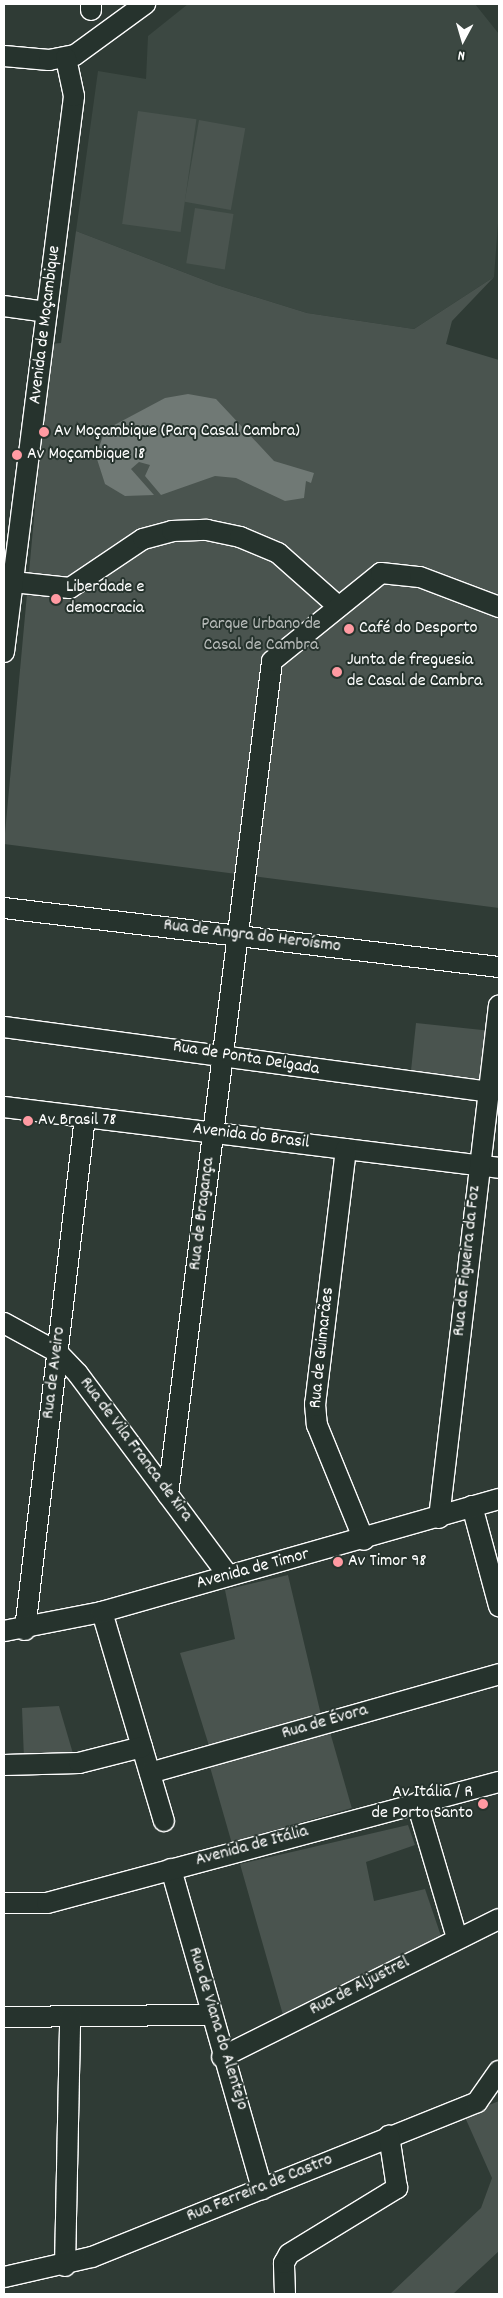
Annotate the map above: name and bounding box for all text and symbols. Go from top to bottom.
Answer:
north arrow [438,15,488,65]
text: N [457,45,466,65]
street label: Avenida de Moçambique [26,244,66,406]
place label: Av Moçambique (Parq Casal Cambra) [54,421,300,443]
marker: Av Moçambique (Parq Casal Cambra) [38,426,50,438]
place label: Av Moçambique 18 [27,444,145,466]
marker: Av Moçambique 18 [11,449,23,461]
place label: Liberdade e democracia [66,578,144,620]
marker: Liberdade e democracia [50,593,62,605]
park label: Parque Urbano de Casal de Cambra [201,615,321,658]
place label: Café do Desporto [359,618,478,640]
marker: Café do Desporto [343,623,355,635]
place label: Junta de freguesia de Casal de Cambra [347,651,482,694]
marker: Junta de freguesia de Casal de Cambra [331,666,343,678]
street label: Rua de Angra do Heroísmo [162,915,342,959]
street label: Rua de Ponta Delgada [171,1037,321,1081]
place label: Av Brasil 78 [38,1110,116,1132]
marker: Av Brasil 78 [22,1115,34,1127]
street label: Avenida do Brasil [191,1119,311,1155]
street label: Rua de Bragança [185,1156,221,1272]
street label: Rua da Figueira da Foz [449,1185,487,1337]
street label: Rua de Guimarães [306,1286,340,1410]
street label: Rua de Aveiro [39,1326,71,1420]
street label: Rua de Vila Franca de Xira [74,1374,196,1526]
street label: Avenida de Timor [194,1545,312,1595]
place label: Av Timor 98 [348,1551,427,1573]
marker: Av Timor 98 [332,1556,344,1568]
street label: Rua de Évora [280,1700,370,1746]
place label: Av Itália / R de Porto Santo [372,1783,473,1826]
marker: Av Itália / R de Porto Santo [477,1798,489,1810]
street label: Avenida de Itália [193,1822,311,1872]
street label: Rua de Viana do Alentejo [182,1945,252,2113]
street label: Rua de Aljustrel [306,1953,414,2021]
street label: Rua Ferreira de Castro [184,2150,336,2228]

